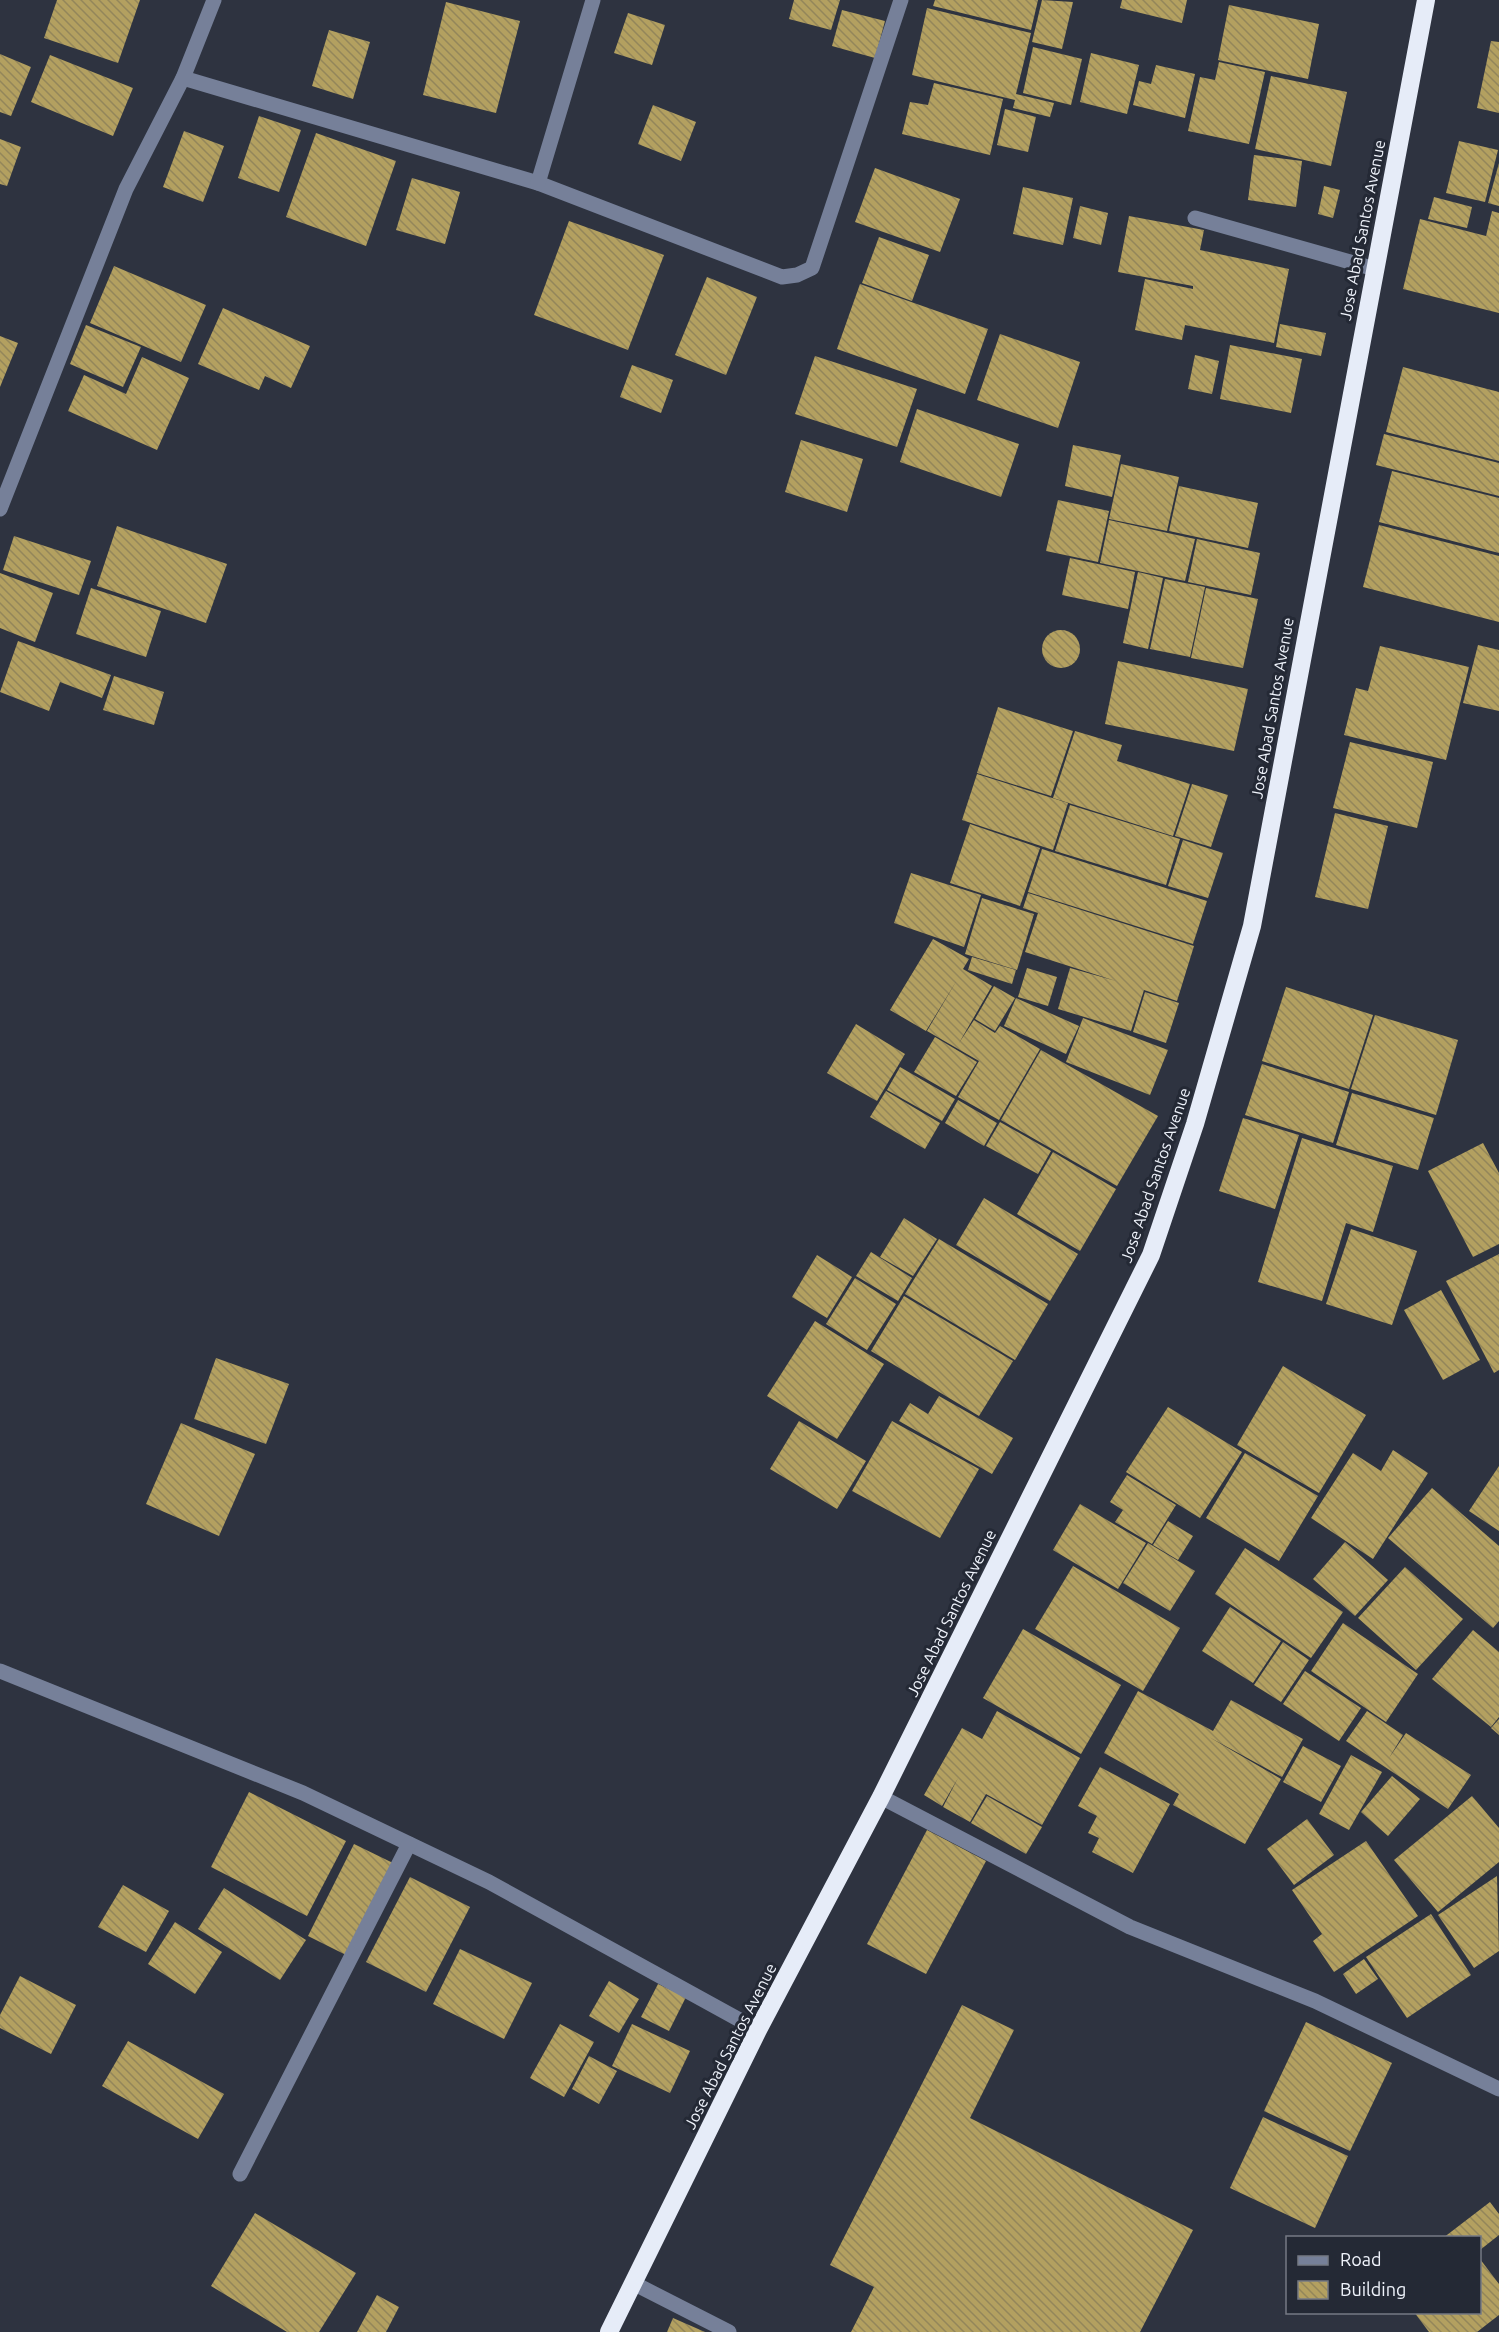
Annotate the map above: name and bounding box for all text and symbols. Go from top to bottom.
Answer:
street label: Jose Abad Santos Avenue [1336,138,1388,322]
street label: Jose Abad Santos Avenue [1247,616,1297,800]
street label: Jose Abad Santos Avenue [1117,1085,1193,1265]
street label: Jose Abad Santos Avenue [903,1527,999,1699]
street label: Jose Abad Santos Avenue [680,1960,780,2132]
legend [1286,2236,1481,2314]
text: Road [1340,2249,1382,2269]
text: Building [1340,2279,1406,2299]

